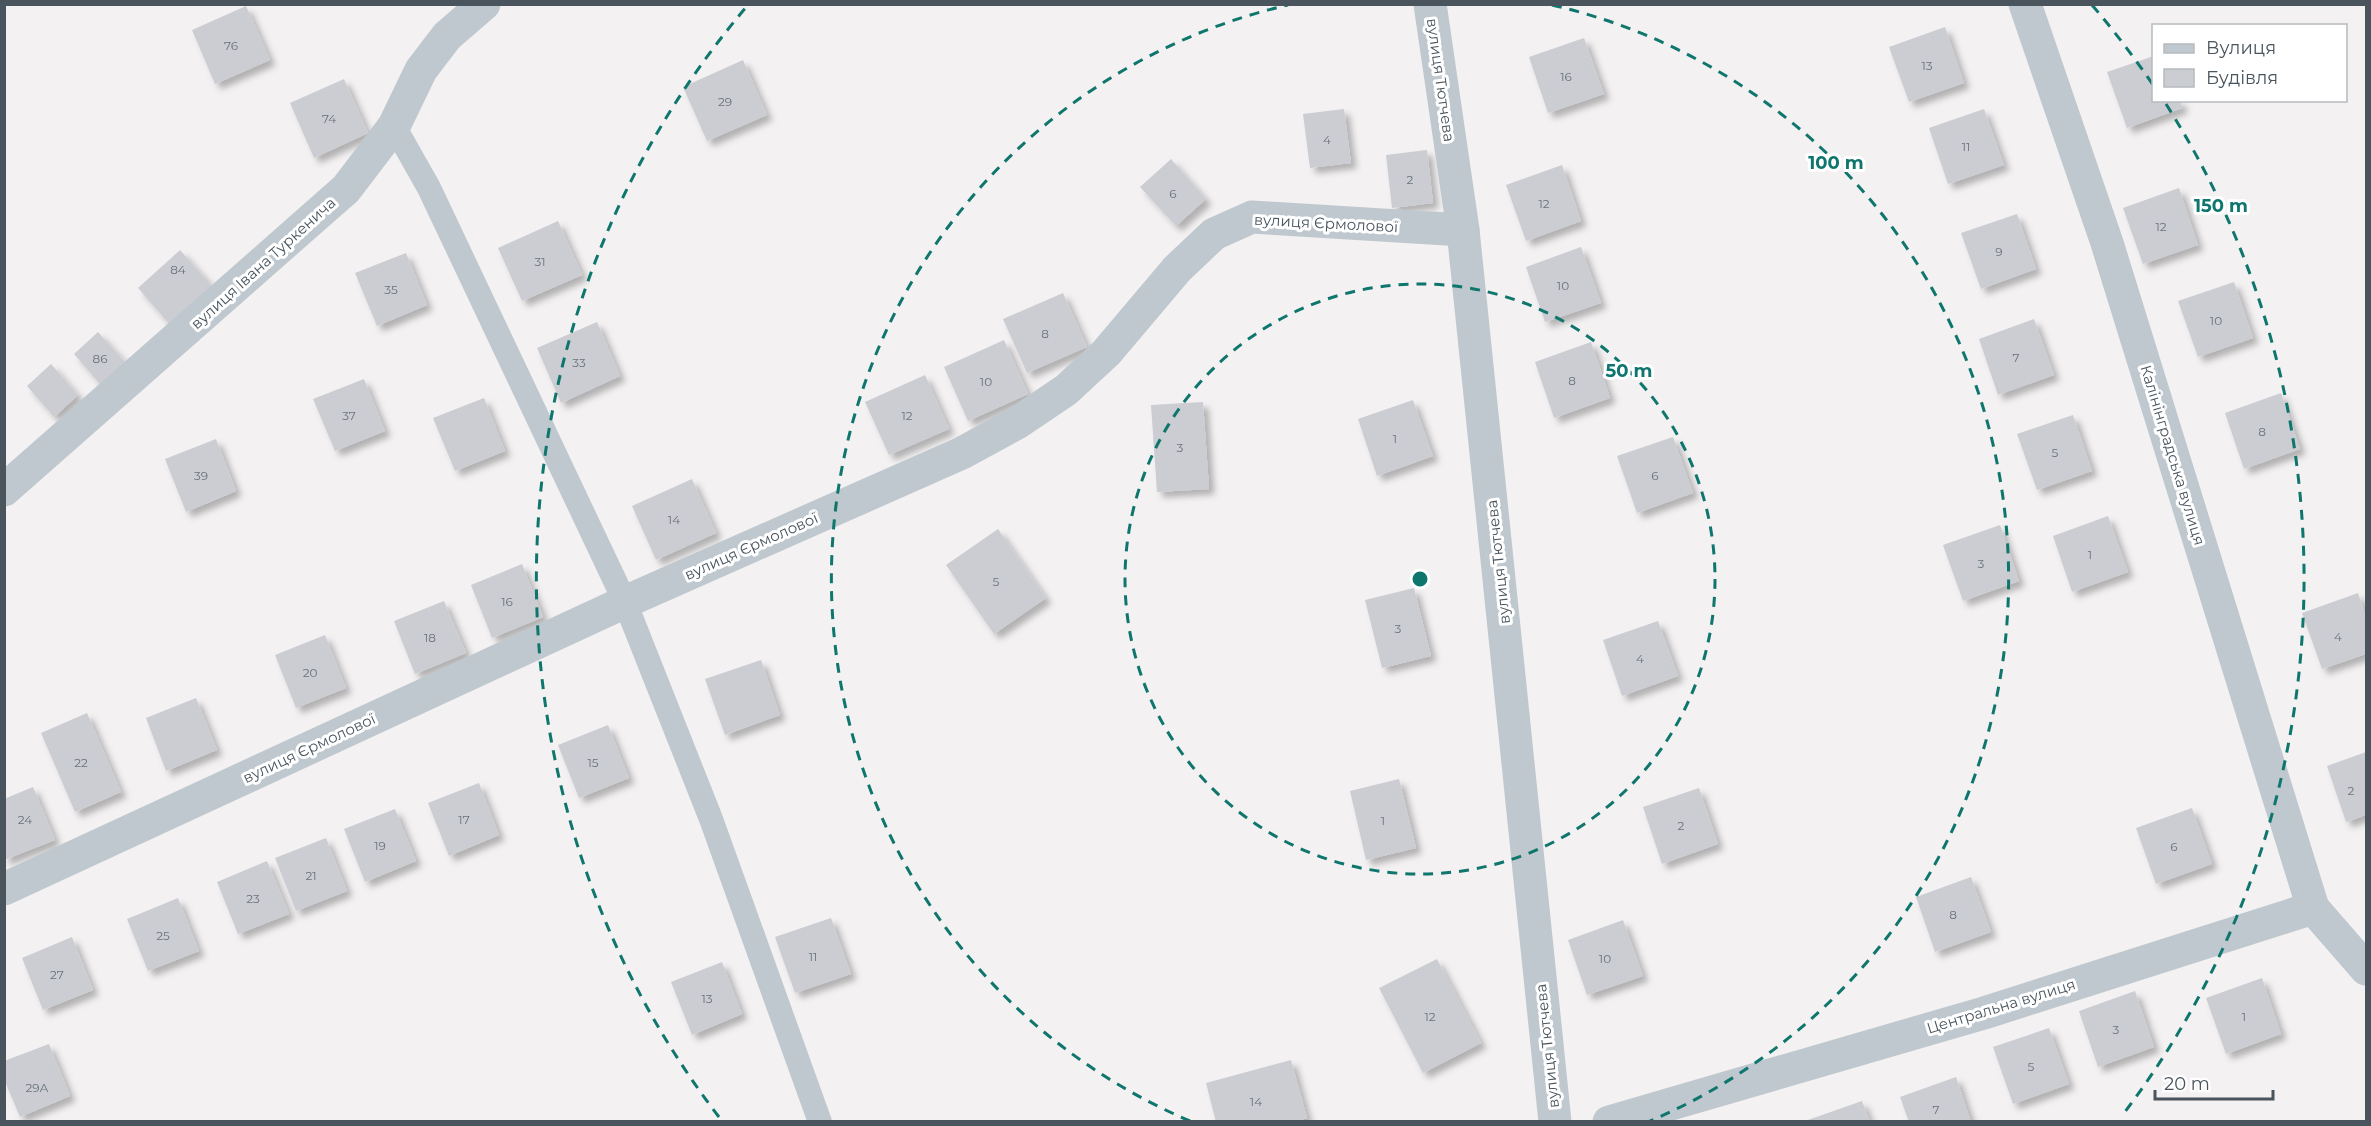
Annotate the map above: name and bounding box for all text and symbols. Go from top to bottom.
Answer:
street label: вулиця Тютчева [1423,17,1459,143]
legend [2152,24,2347,102]
text: Вулиця [2206,37,2276,59]
house number: 76 [224,38,238,53]
house number: 13 [1921,58,1933,73]
text: Будівля [2206,67,2278,89]
house number: 16 [1560,69,1572,84]
house number: 29 [718,94,732,109]
house number: 74 [322,111,336,126]
house number: 4 [1323,132,1331,147]
house number: 11 [1962,139,1970,154]
text: 100 m [1808,152,1864,174]
house number: 2 [1407,172,1414,187]
house number: 6 [1169,186,1177,201]
street label: вулиця Івана Туркенича [187,193,339,333]
text: 150 m [2194,195,2248,217]
house number: 12 [1538,196,1550,211]
street label: вулиця Єрмолової [1254,210,1398,236]
house number: 12 [2155,219,2167,234]
house number: 9 [1995,244,2003,259]
house number: 31 [534,254,546,269]
house number: 84 [170,262,186,277]
house number: 10 [1557,278,1569,293]
house number: 35 [384,282,398,297]
house number: 10 [2210,313,2222,328]
house number: 8 [1041,326,1049,341]
house number: 7 [2012,350,2020,365]
house number: 86 [93,351,107,366]
house number: 33 [572,355,586,370]
text: 50 m [1606,360,1652,382]
street label: Калінінградська вулиця [2137,363,2209,547]
house number: 8 [1568,373,1576,388]
house number: 10 [980,374,992,389]
house number: 37 [342,408,356,423]
house number: 12 [901,408,913,423]
house number: 8 [2258,424,2266,439]
house number: 1 [1393,431,1397,446]
house number: 3 [1177,440,1184,455]
house number: 5 [2052,445,2059,460]
house number: 39 [194,468,208,483]
house number: 6 [1651,468,1659,483]
street label: вулиця Тютчева [1482,499,1514,625]
street label: вулиця Єрмолової [681,508,821,584]
house number: 14 [668,512,680,527]
house number: 1 [2088,547,2092,562]
house number: 3 [1978,556,1985,571]
centre of rings [1410,569,1430,589]
house number: 5 [993,574,1000,589]
house number: 16 [501,594,513,609]
house number: 3 [1395,621,1402,636]
house number: 4 [2334,629,2342,644]
house number: 18 [424,630,436,645]
house number: 4 [1636,651,1644,666]
house number: 20 [303,665,317,680]
street label: вулиця Єрмолової [240,709,378,787]
house number: 22 [74,755,88,770]
house number: 15 [587,755,599,770]
house number: 2 [2348,783,2355,798]
house number: 24 [18,812,32,827]
house number: 17 [458,812,470,827]
house number: 1 [1381,813,1385,828]
house number: 2 [1678,818,1685,833]
house number: 19 [374,838,386,853]
house number: 6 [2170,839,2178,854]
house number: 21 [305,868,317,883]
house number: 23 [246,891,260,906]
house number: 8 [1949,907,1957,922]
house number: 25 [156,928,170,943]
house number: 11 [809,949,817,964]
house number: 10 [1599,951,1611,966]
house number: 27 [50,967,64,982]
street label: Центральна вулиця [1924,974,2078,1038]
street label: вулиця Тютчева [1531,983,1563,1109]
house number: 13 [701,991,713,1006]
house number: 12 [1424,1009,1436,1024]
house number: 1 [2242,1009,2246,1024]
house number: 3 [2113,1022,2120,1037]
house number: 5 [2028,1059,2035,1074]
scale bar [2155,1063,2274,1101]
text: 20 m [2164,1073,2210,1095]
house number: 29А [26,1080,49,1095]
house number: 14 [1250,1094,1262,1109]
house number: 7 [1932,1102,1940,1117]

